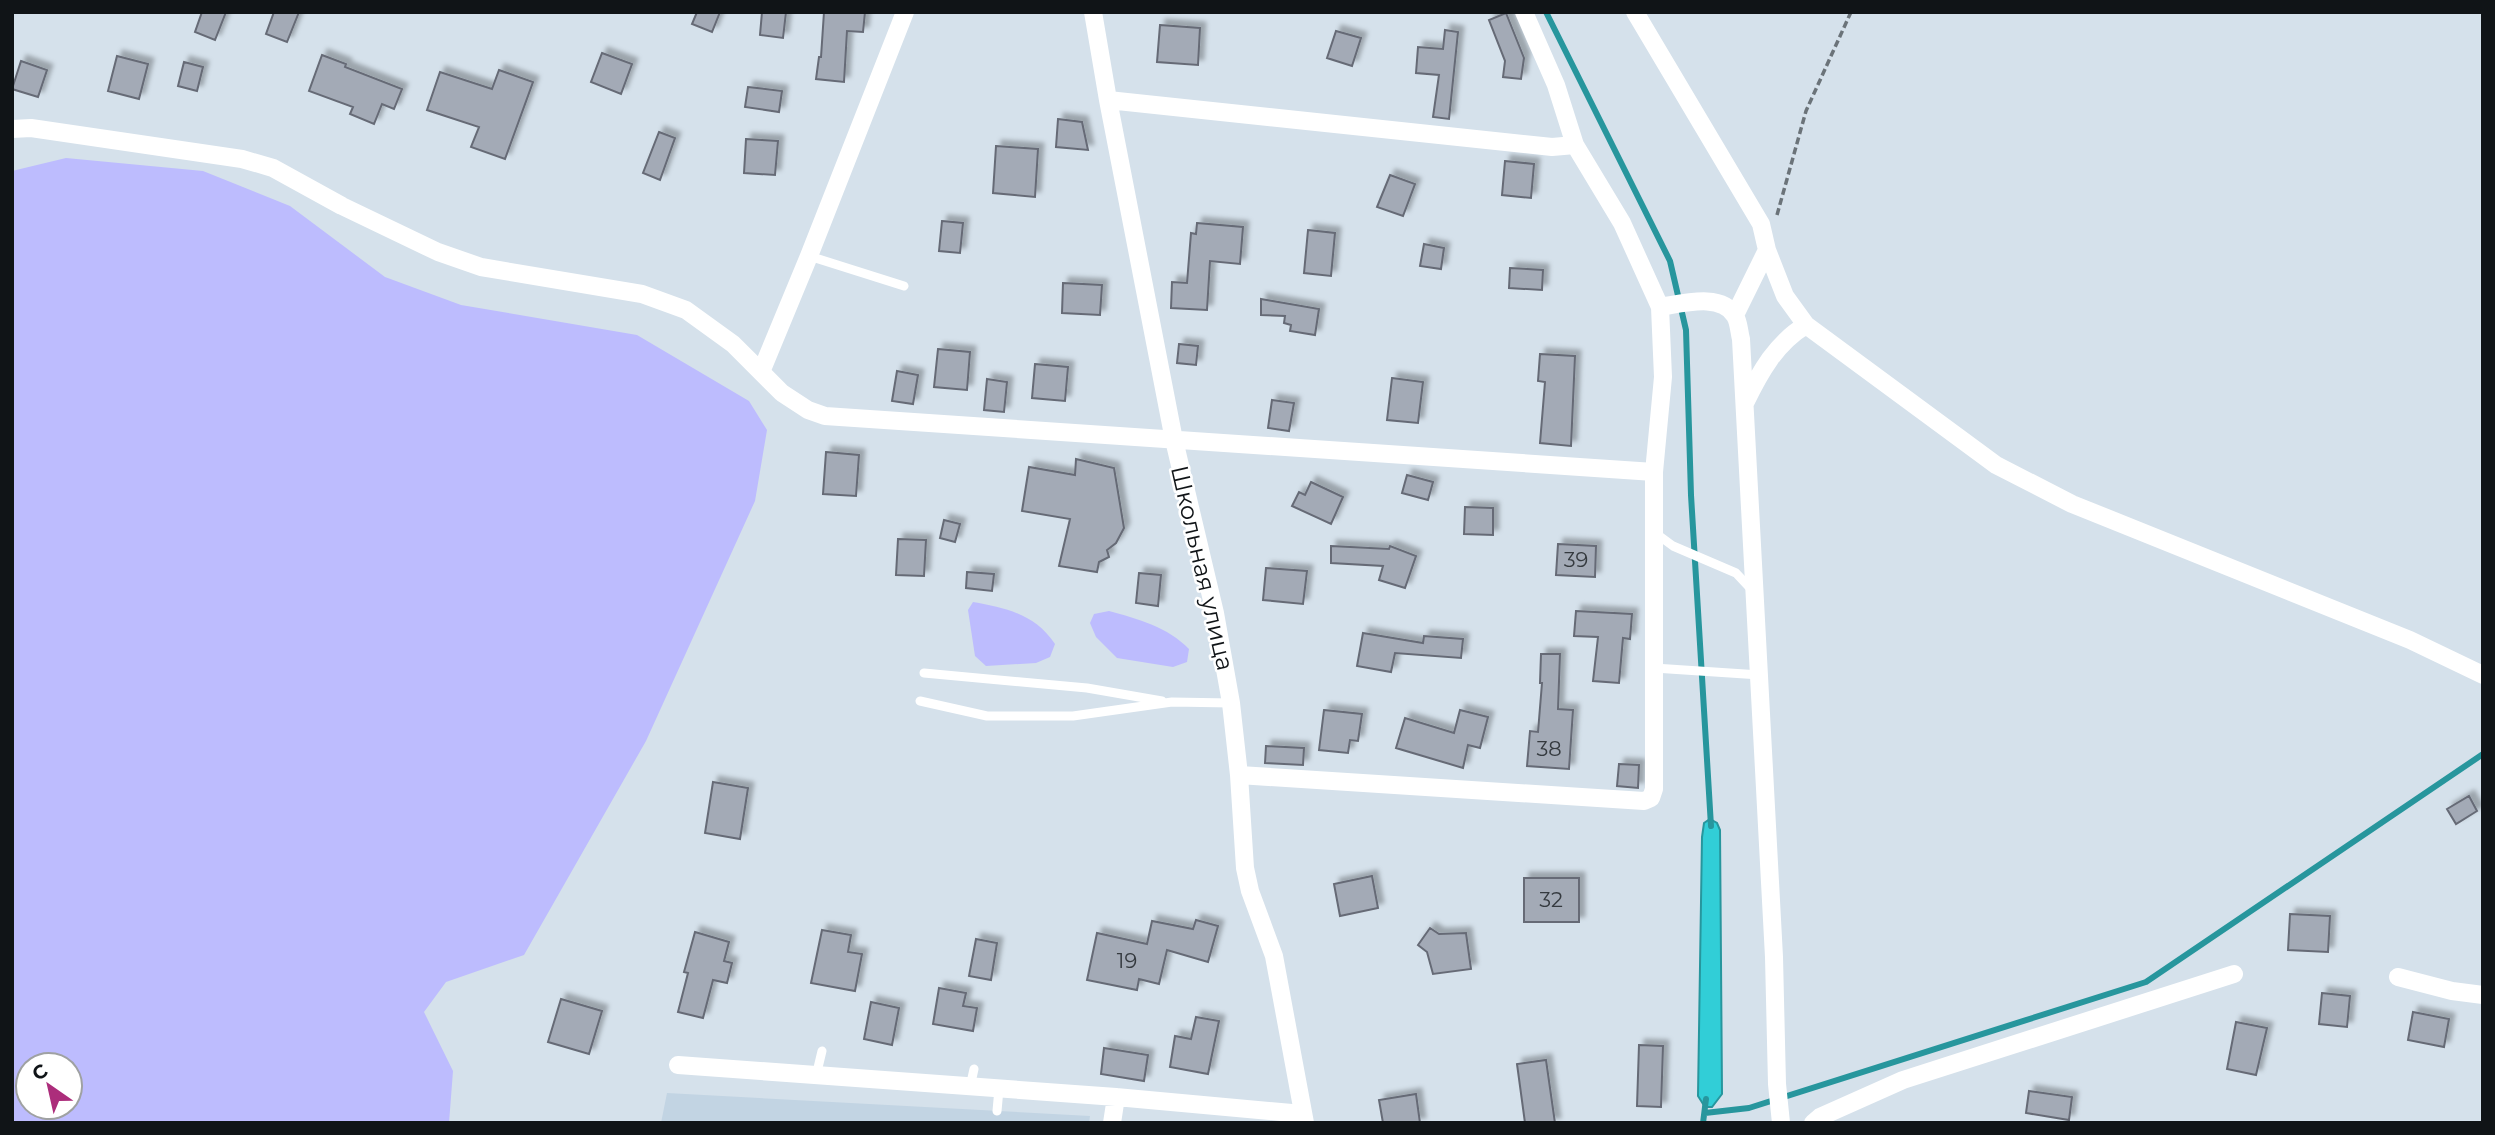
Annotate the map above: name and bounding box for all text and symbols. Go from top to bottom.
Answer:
street label: Школьная улица [1165,462,1240,673]
house number: 39 [1564,547,1588,572]
house number: 38 [1536,736,1562,761]
house number: 32 [1539,887,1563,912]
house number: 19 [1117,948,1137,973]
north arrow [14,1051,84,1121]
text: С [28,1059,52,1086]

